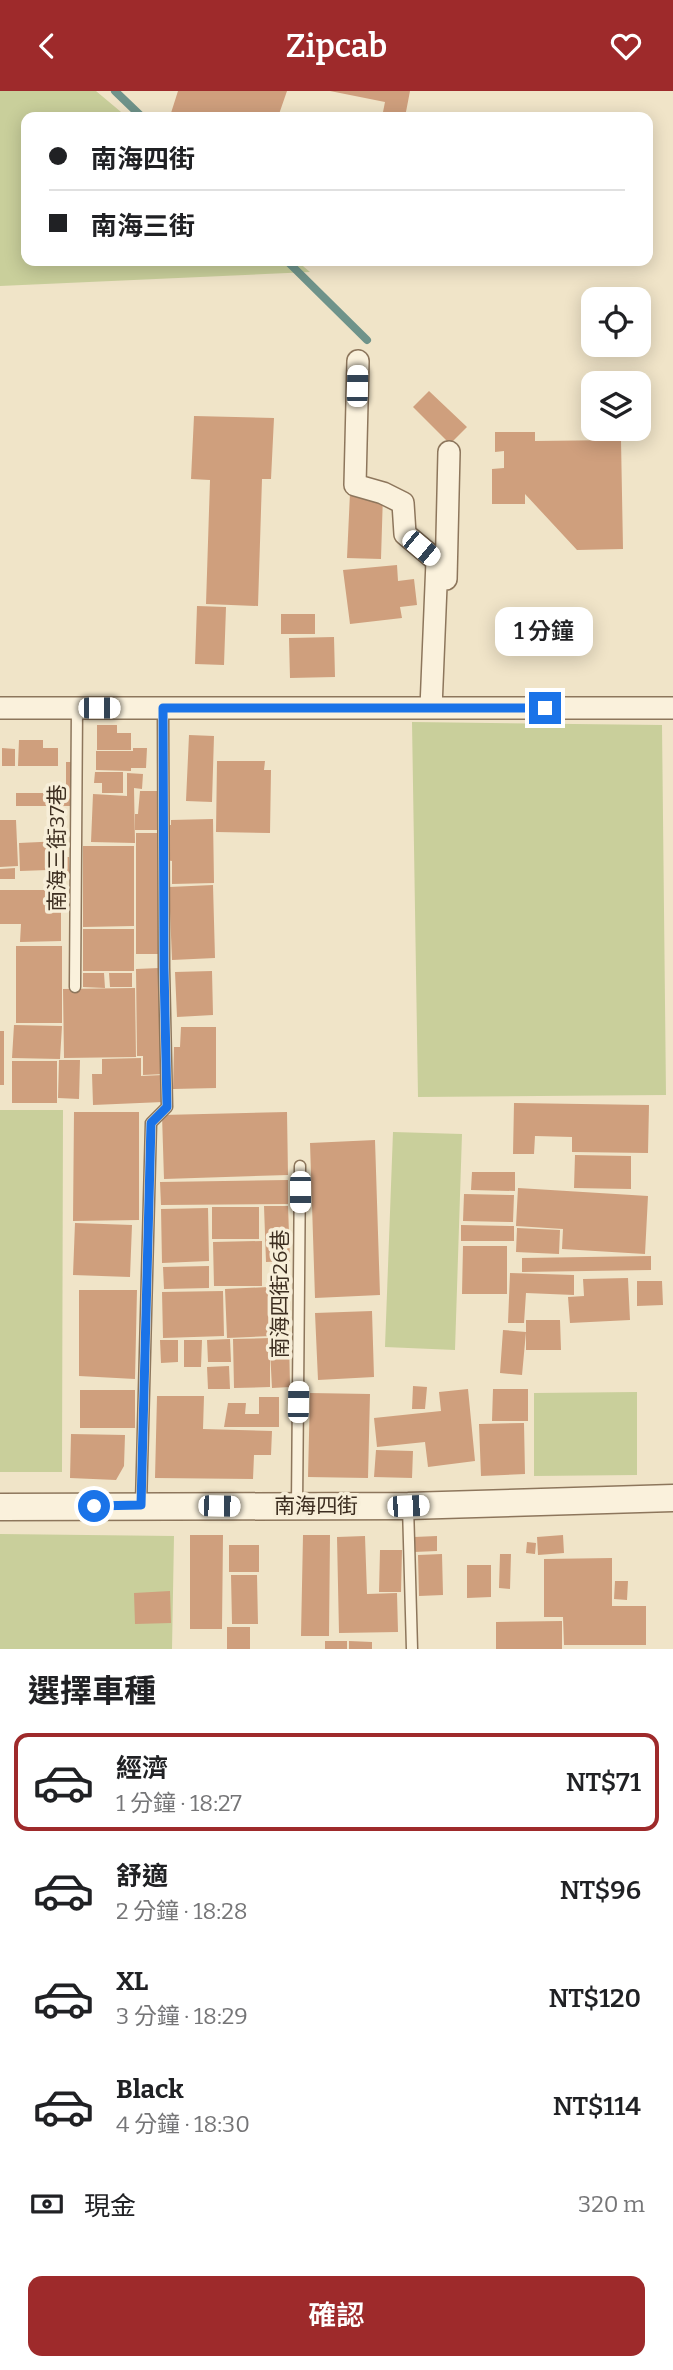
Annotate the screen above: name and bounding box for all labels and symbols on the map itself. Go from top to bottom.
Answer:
car [347,365,368,407]
car [399,526,444,570]
callout: 1 分鐘 [496,607,594,655]
route end [529,692,561,724]
car [79,698,121,719]
street label: 南海三街37巷 [44,784,70,912]
car [290,1171,311,1213]
street label: 南海四街26巷 [267,1230,293,1358]
car [288,1381,309,1423]
route start [78,1490,110,1522]
street label: 南海四街 [274,1493,358,1519]
car [198,1495,241,1517]
car [387,1495,430,1517]

